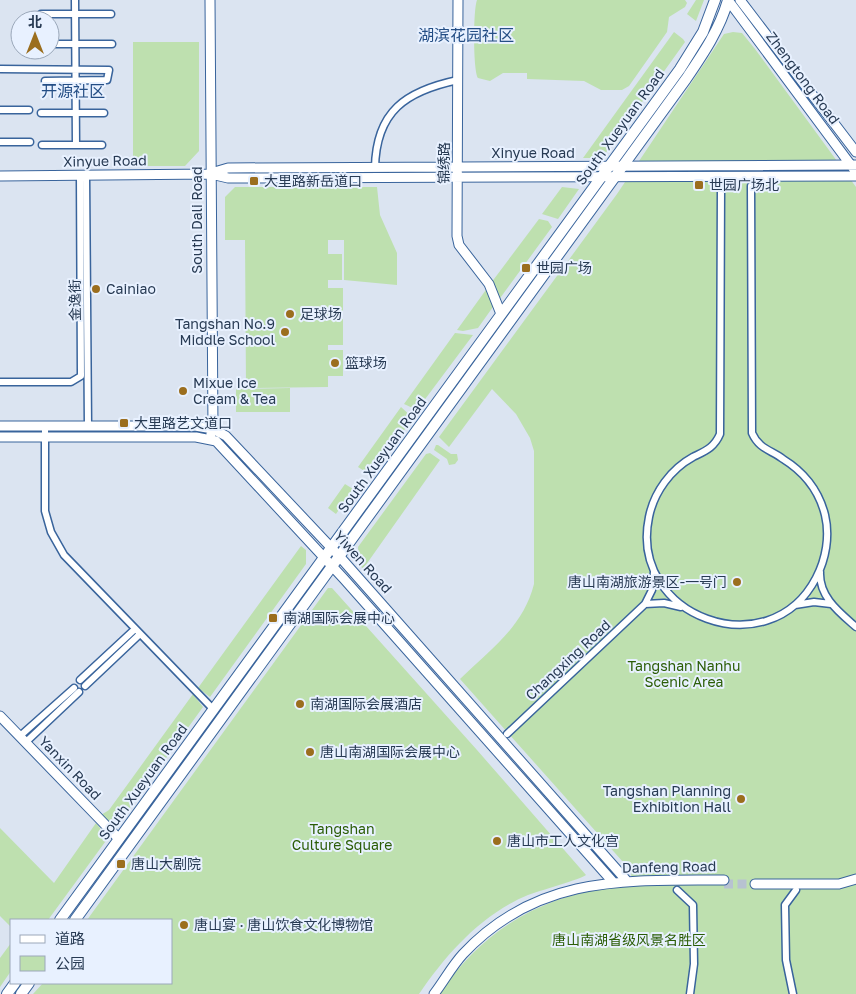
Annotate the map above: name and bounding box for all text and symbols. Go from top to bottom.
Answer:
north arrow [10,10,60,60]
text: 北 [28,13,42,30]
district label: 湖滨花园社区 [418,25,514,45]
street label: Zhengtong Road [763,28,844,127]
street label: South Xueyuan Road [572,65,667,188]
district label: 开源社区 [41,81,105,101]
street label: 锦绣路 [435,142,452,184]
street label: Xinyue Road [491,144,575,161]
street label: Xinyue Road [63,151,147,170]
street label: South Dali Road [188,166,205,274]
place label: 大里路新岳道口 [264,172,362,189]
marker: 大里路新岳道口 [248,175,260,187]
place label: 世园广场北 [709,176,779,193]
marker: 世园广场北 [693,179,705,191]
place label: 世园广场 [536,259,592,276]
marker: 世园广场 [520,262,532,274]
street label: 金逸街 [66,279,83,321]
place label: Cainiao [106,280,156,297]
marker: Cainiao [90,283,102,295]
place label: 足球场 [300,305,342,322]
marker: 足球场 [284,308,296,320]
place label: Tangshan No.9 Middle School [175,315,275,348]
marker: Tangshan No.9 Middle School [279,326,291,338]
place label: 篮球场 [345,354,387,371]
marker: 篮球场 [329,357,341,369]
place label: Mixue Ice Cream & Tea [193,374,276,407]
marker: Mixue Ice Cream & Tea [177,385,189,397]
street label: South Xueyuan Road [334,393,429,516]
place label: 大里路艺文道口 [134,414,232,431]
marker: 大里路艺文道口 [118,417,130,429]
street label: Yiwen Road [331,527,396,597]
place label: 唐山南湖旅游景区-一号门 [568,573,727,590]
marker: 唐山南湖旅游景区-一号门 [731,576,743,588]
place label: 南湖国际会展中心 [283,609,395,626]
marker: 南湖国际会展中心 [267,612,279,624]
street label: Changxing Road [522,616,614,703]
park label: Tangshan Nanhu Scenic Area [628,657,740,690]
place label: 南湖国际会展酒店 [310,695,422,712]
marker: 南湖国际会展酒店 [294,698,306,710]
street label: South Xueyuan Road [95,720,190,843]
street label: Yanxin Road [36,732,105,803]
place label: 唐山南湖国际会展中心 [320,743,460,760]
marker: 唐山南湖国际会展中心 [304,746,316,758]
place label: Tangshan Planning Exhibition Hall [603,782,731,815]
marker: Tangshan Planning Exhibition Hall [735,793,747,805]
park label: Tangshan Culture Square [292,820,392,853]
place label: 唐山市工人文化宫 [507,832,619,849]
marker: 唐山市工人文化宫 [491,835,503,847]
place label: 唐山大剧院 [131,855,201,872]
street label: Danfeng Road [622,857,716,876]
marker: 唐山大剧院 [115,858,127,870]
place label: 唐山宴 · 唐山饮食文化博物馆 [194,916,373,933]
legend [10,919,172,984]
marker: 唐山宴 · 唐山饮食文化博物馆 [178,919,190,931]
text: 道路 [55,929,85,947]
park label: 唐山南湖省级风景名胜区 [552,931,706,948]
text: 公园 [55,954,85,972]

